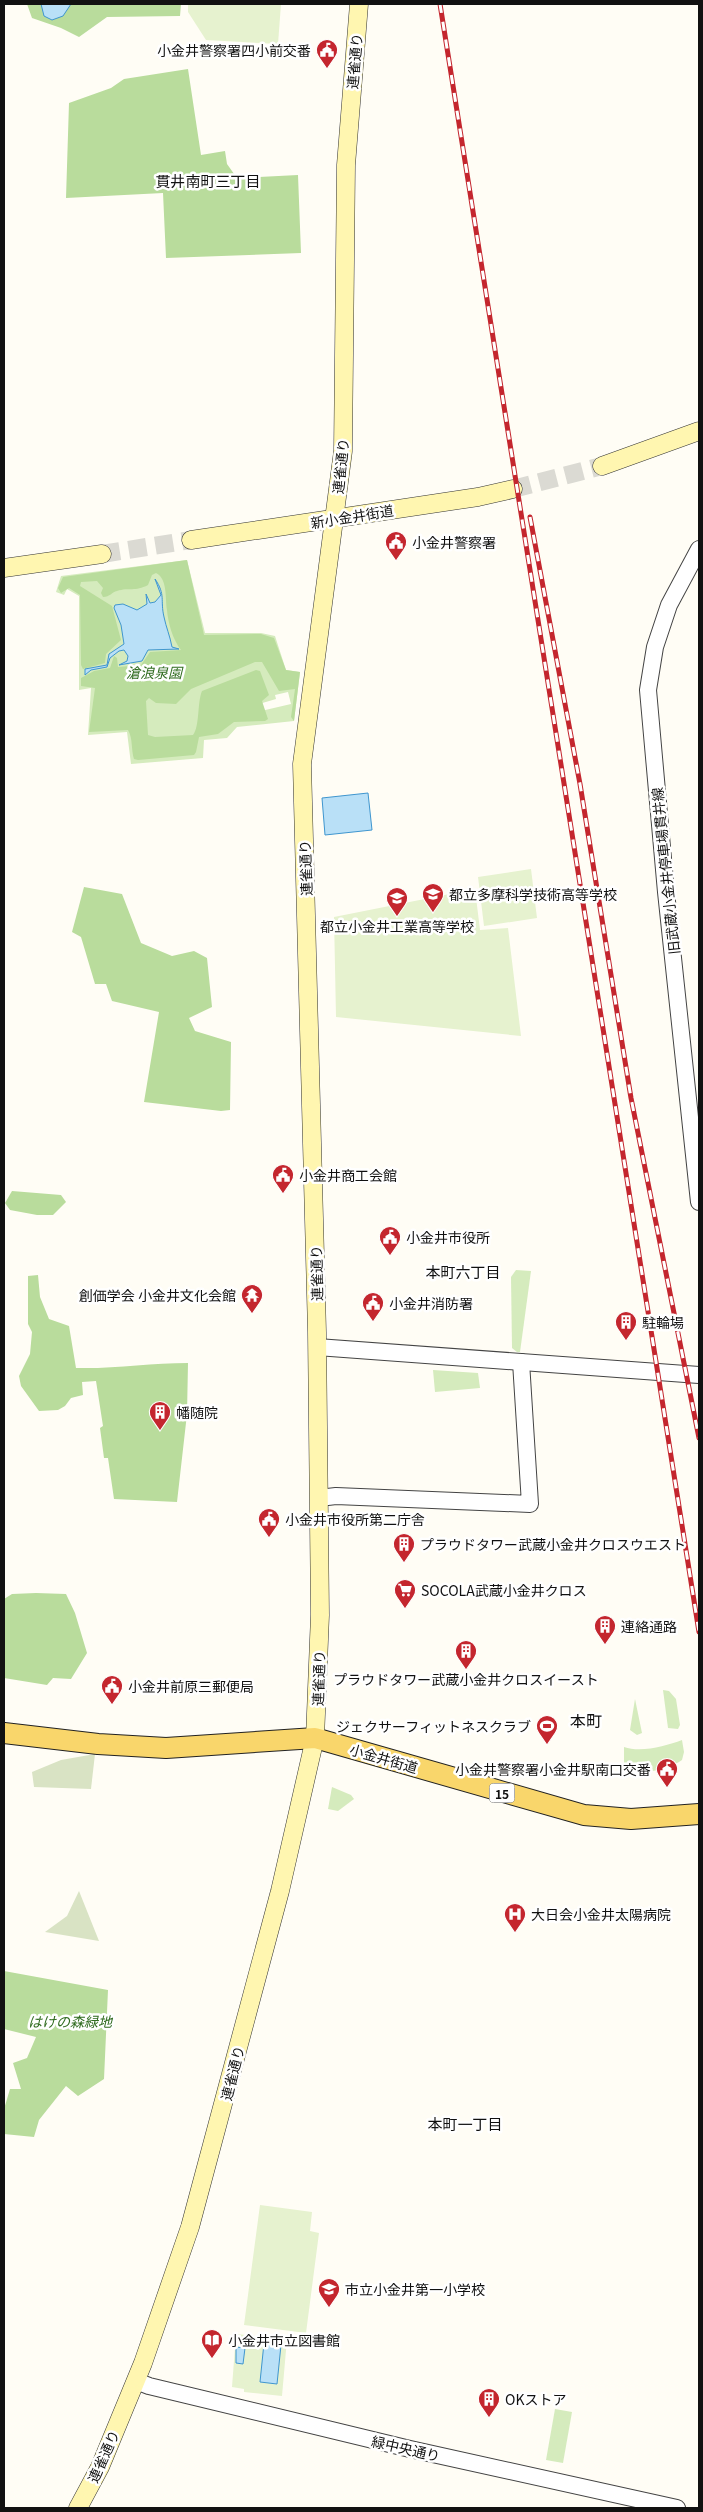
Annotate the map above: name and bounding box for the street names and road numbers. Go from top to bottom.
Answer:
street label: 連雀通り [342,32,366,90]
street label: 連雀通り [327,437,353,495]
street label: 新小金井街道 [309,500,395,532]
street label: 旧武蔵小金井停車場貫井線 [646,786,684,956]
street label: 連雀通り [294,840,316,896]
street label: 連雀通り [306,1245,326,1301]
street label: 連雀通り [307,1650,329,1706]
street label: 小金井街道 [348,1739,420,1777]
road number: 15 [490,1784,514,1802]
street label: 連雀通り [216,2043,248,2103]
street label: 連雀通り [82,2426,124,2486]
street label: 緑中央通り [370,2430,442,2466]

